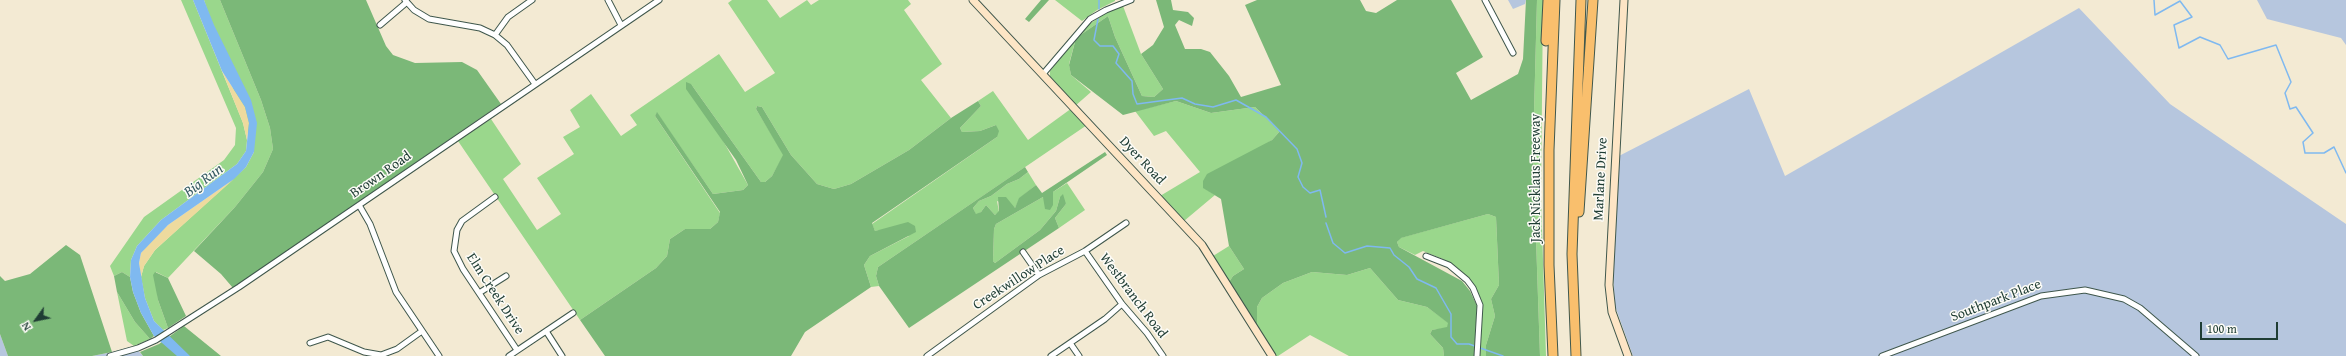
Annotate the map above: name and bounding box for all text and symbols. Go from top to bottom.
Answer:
street label: Jack Nicklaus Freeway [1528,113,1544,243]
street label: Dyer Road [1115,133,1169,189]
street label: Marlane Drive [1590,137,1612,221]
street label: Brown Road [347,148,415,202]
water label: Big Run [181,160,227,202]
street label: Creekwillow Place [970,242,1068,314]
street label: Elm Creek Drive [463,250,527,338]
street label: Westbranch Road [1096,250,1170,342]
street label: Southpark Place [1948,276,2044,326]
north arrow [16,300,56,340]
scale bar [2202,314,2280,340]
text: N [17,319,35,334]
text: 100 m [2207,320,2237,337]

